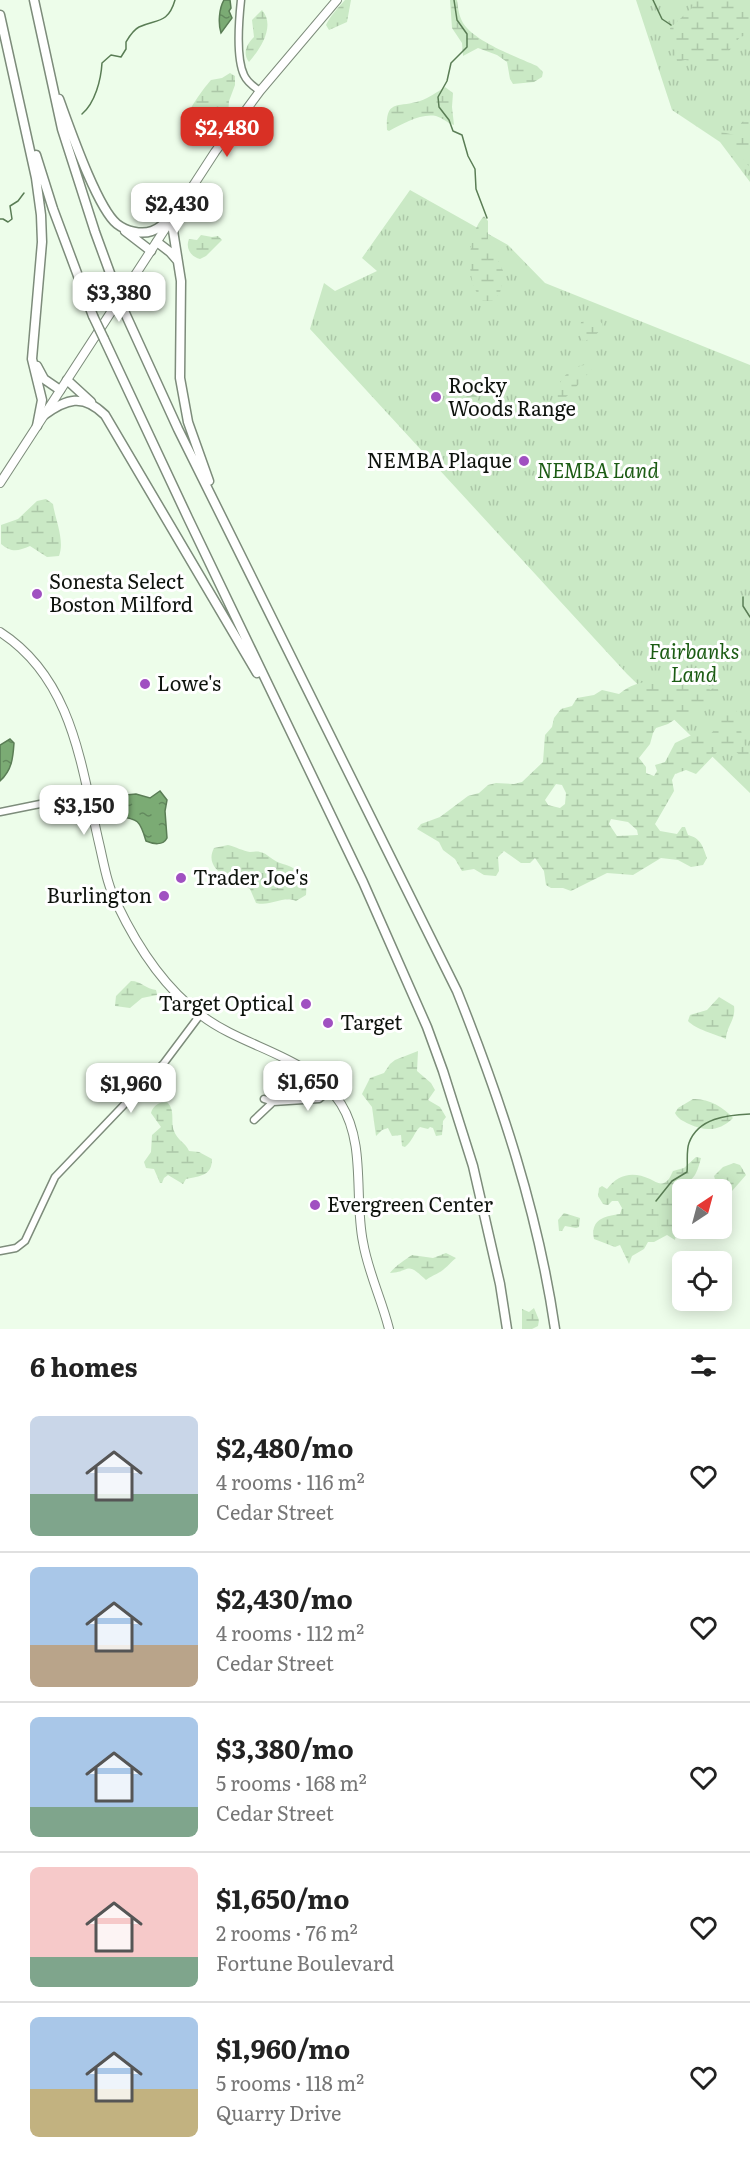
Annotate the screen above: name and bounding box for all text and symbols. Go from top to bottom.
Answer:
pin: $2,480 [178,107,276,158]
text: $2,480 [195,111,259,141]
pin: $2,430 [128,183,226,234]
text: $2,430 [145,187,209,217]
pin: $3,380 [70,272,168,323]
text: $3,380 [87,276,151,306]
place label: Rocky Woods Range [448,369,576,422]
marker: Rocky Woods Range [429,390,443,404]
place label: NEMBA Plaque [367,444,512,474]
marker: NEMBA Plaque [517,454,531,468]
park label: NEMBA Land [537,454,659,484]
place label: Sonesta Select Boston Milford [49,565,193,618]
marker: Sonesta Select Boston Milford [30,587,44,601]
park label: Fairbanks Land [649,635,739,688]
place label: Lowe's [157,667,221,697]
marker: Lowe's [138,677,152,691]
pin: $3,150 [35,785,133,836]
text: $3,150 [53,789,115,819]
place label: Trader Joe's [193,861,308,891]
marker: Trader Joe's [174,871,188,885]
place label: Burlington [47,879,152,909]
marker: Burlington [157,889,171,903]
place label: Target Optical [158,987,294,1017]
marker: Target Optical [299,997,313,1011]
place label: Target [340,1006,402,1036]
marker: Target [321,1016,335,1030]
pin: $1,650 [259,1061,357,1112]
pin: $1,960 [82,1063,180,1114]
text: $1,650 [277,1065,339,1095]
text: $1,960 [100,1067,162,1097]
north arrow [672,1179,732,1239]
map controls [672,1179,732,1311]
place label: Evergreen Center [327,1188,493,1218]
marker: Evergreen Center [308,1198,322,1212]
button: locate [672,1251,732,1311]
text: 6 homes [30,1346,137,1385]
icon: filters [687,1349,720,1382]
text: $2,480/mo [216,1427,354,1466]
icon: home [78,1440,150,1512]
icon: heart [687,1460,720,1493]
text: 4 rooms · 116 m² [216,1466,365,1496]
text: Cedar Street [216,1496,334,1526]
text: $2,430/mo [216,1578,353,1617]
icon: home [78,1591,150,1663]
icon: heart [687,1611,720,1644]
text: 4 rooms · 112 m² [216,1617,364,1647]
text: Cedar Street [216,1647,334,1677]
text: $3,380/mo [216,1728,354,1767]
icon: home [78,1741,150,1813]
icon: heart [687,1761,720,1794]
text: 5 rooms · 168 m² [216,1767,367,1797]
text: Cedar Street [216,1797,334,1827]
text: $1,650/mo [216,1878,349,1917]
icon: home [78,1891,150,1963]
icon: heart [687,1911,720,1944]
text: 2 rooms · 76 m² [216,1917,358,1947]
text: Fortune Boulevard [216,1947,394,1977]
text: $1,960/mo [216,2028,350,2067]
icon: home [78,2041,150,2113]
icon: heart [687,2061,720,2094]
text: 5 rooms · 118 m² [216,2067,364,2097]
text: Quarry Drive [216,2097,341,2127]

